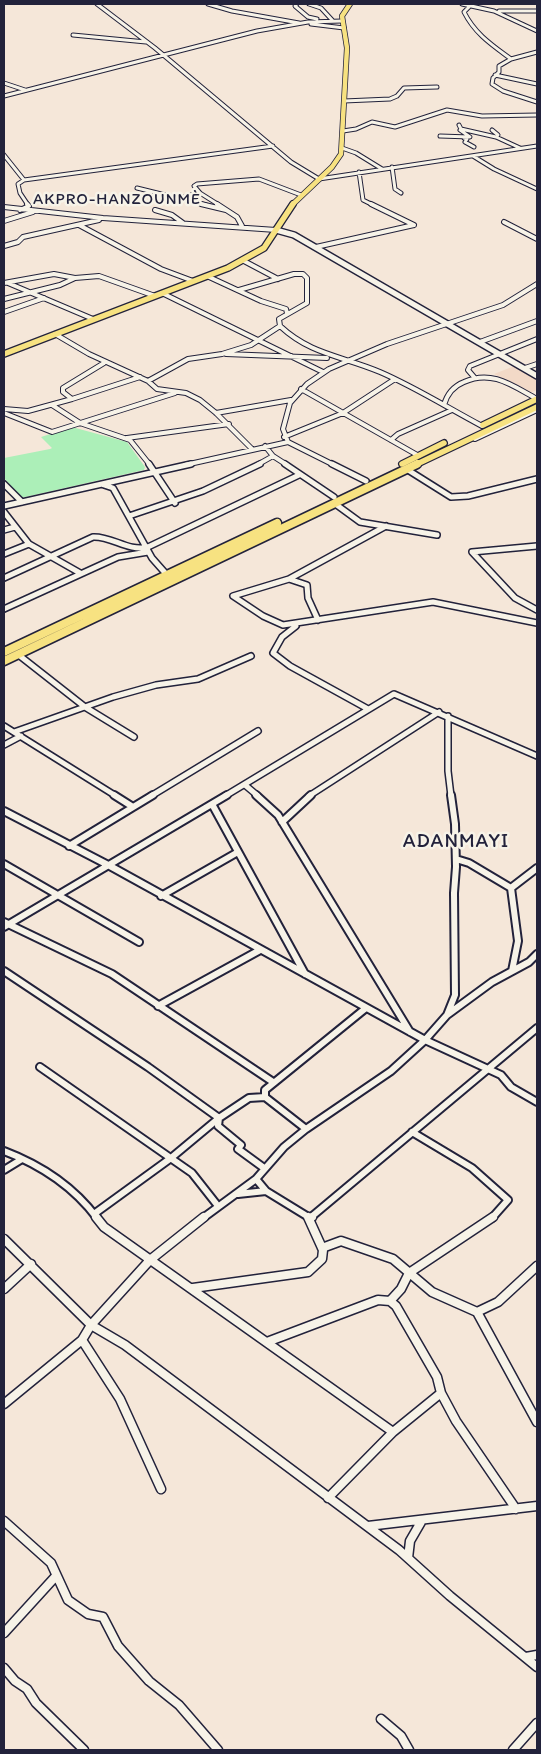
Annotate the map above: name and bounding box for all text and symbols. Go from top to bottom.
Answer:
district label: AKPRO-HANZOUNMÈ [31,190,203,210]
district label: ADANMAYI [401,830,511,854]

